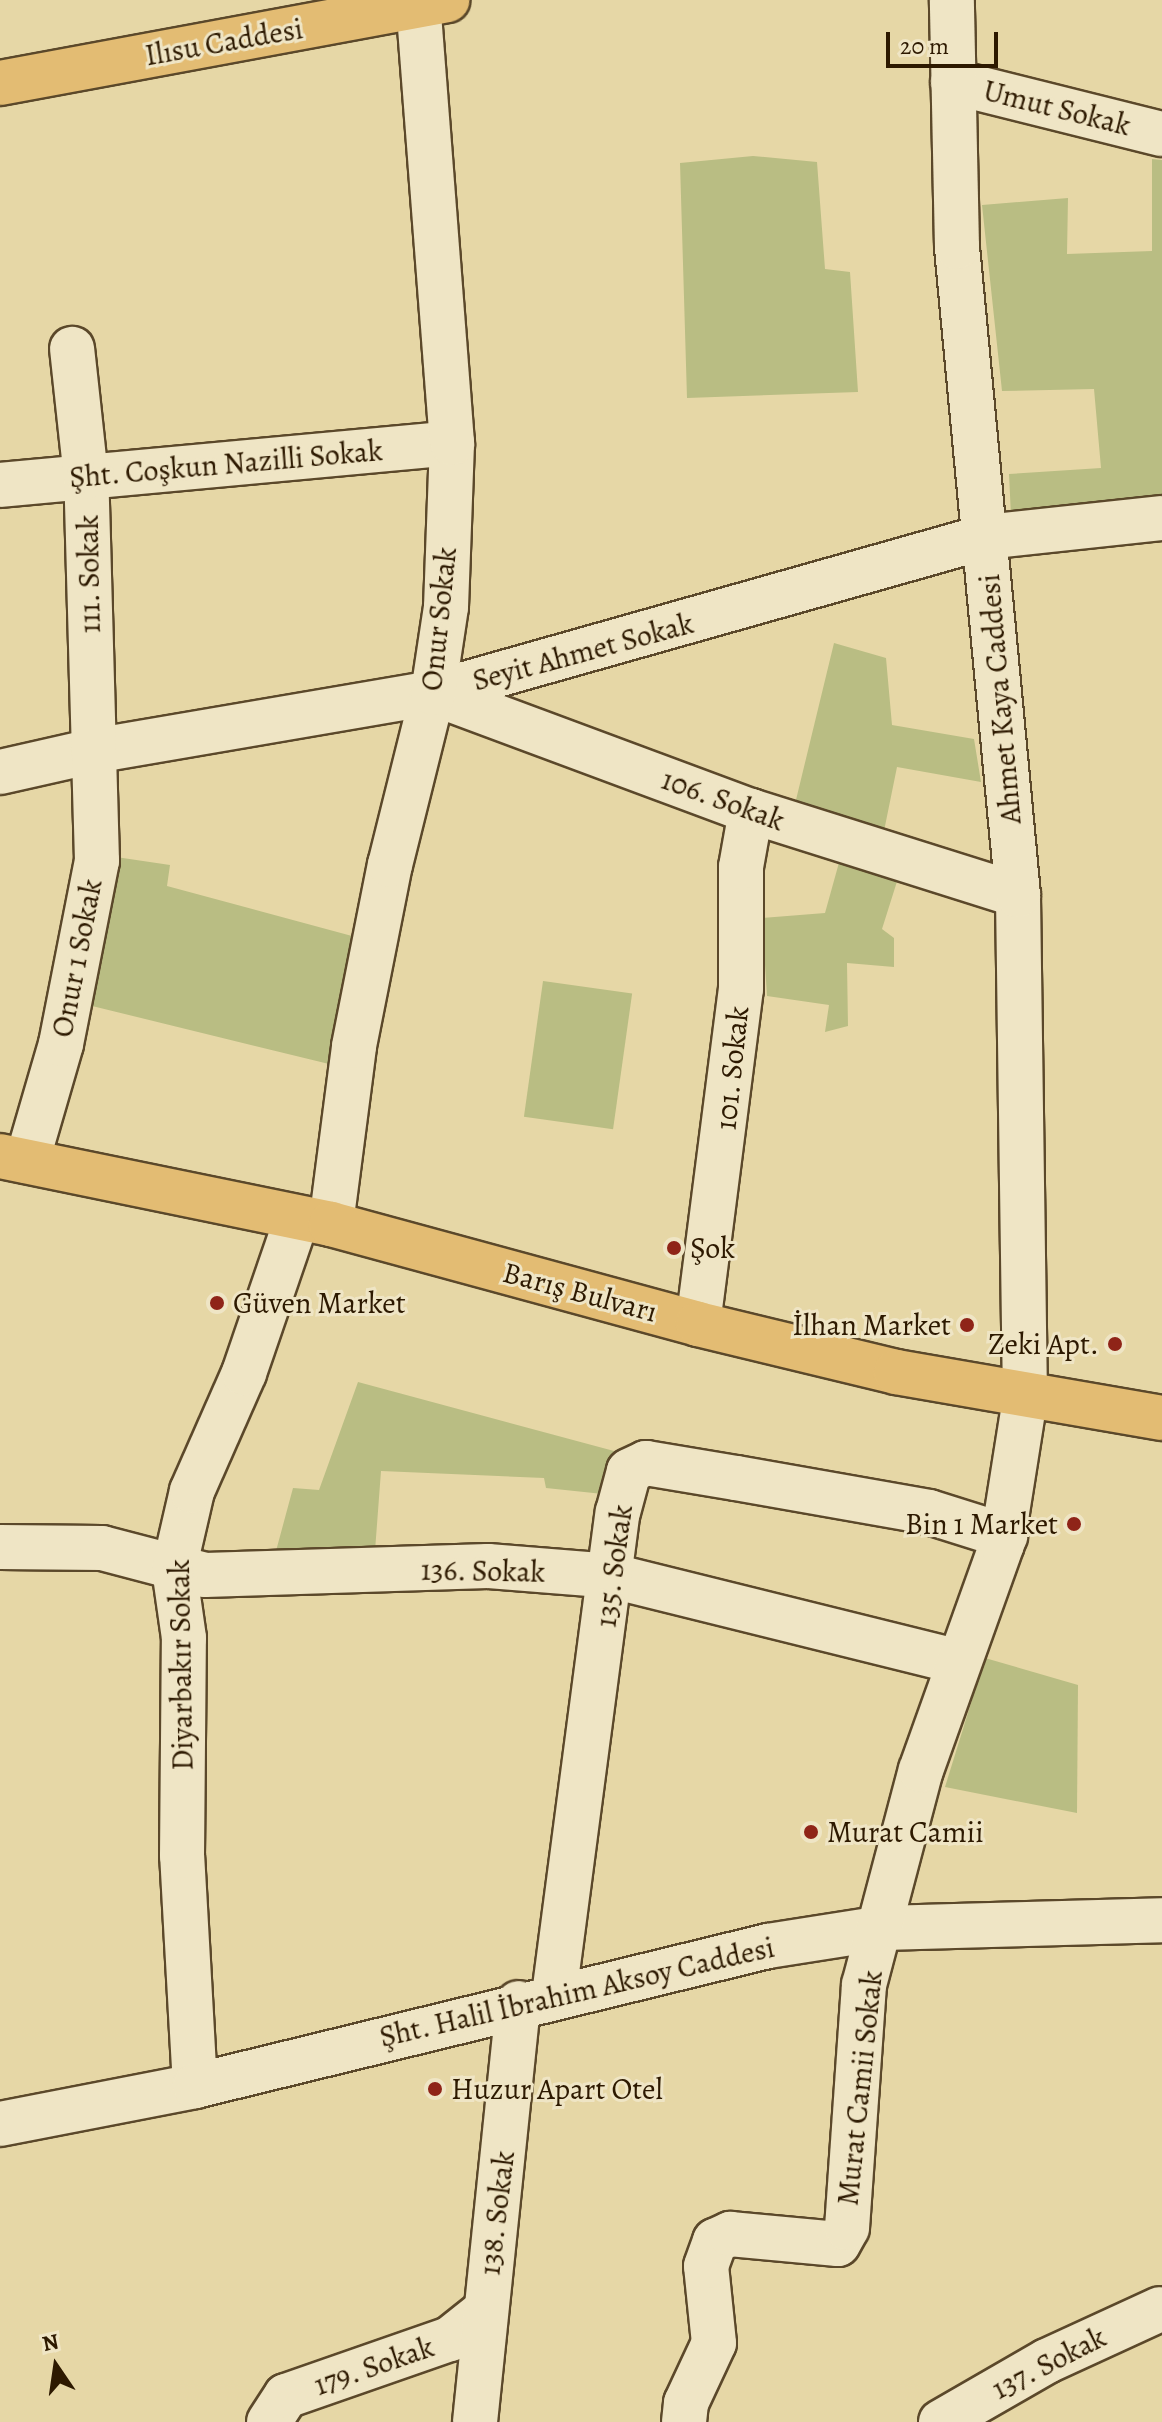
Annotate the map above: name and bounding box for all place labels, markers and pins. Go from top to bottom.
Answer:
place label: Şok [690,1230,735,1266]
marker: Şok [665,1239,683,1257]
place label: Güven Market [233,1285,406,1321]
marker: Güven Market [208,1294,226,1312]
place label: İlhan Market [792,1307,951,1343]
marker: İlhan Market [958,1316,976,1334]
place label: Zeki Apt. [988,1326,1099,1362]
marker: Zeki Apt. [1106,1335,1124,1353]
place label: Bin 1 Market [905,1506,1058,1542]
marker: Bin 1 Market [1065,1515,1083,1533]
place label: Murat Camii [827,1814,984,1850]
marker: Murat Camii [802,1823,820,1841]
place label: Huzur Apart Otel [451,2071,663,2107]
marker: Huzur Apart Otel [426,2080,444,2098]

